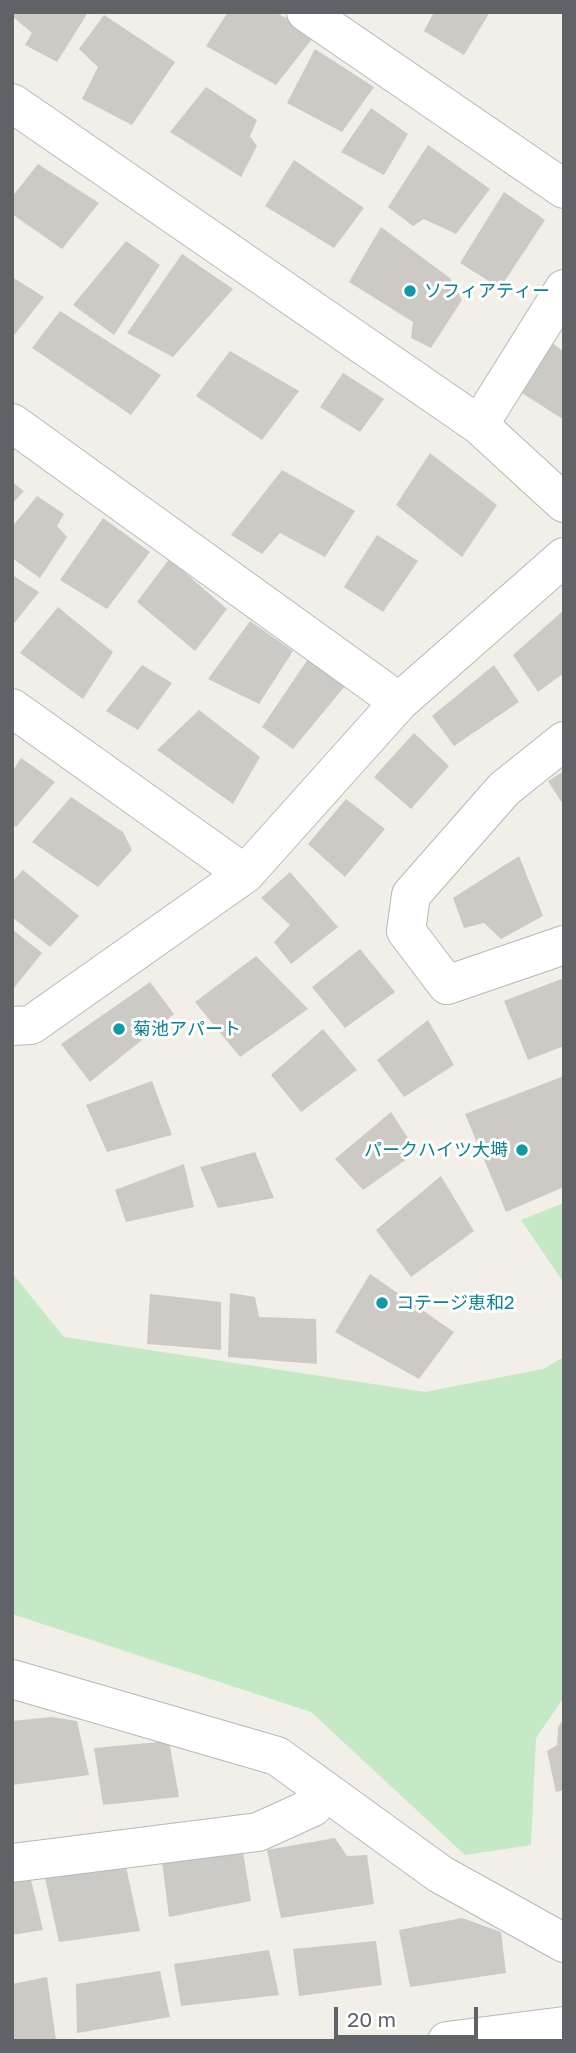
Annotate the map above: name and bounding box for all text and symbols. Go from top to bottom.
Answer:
place label: ソフィアティー [424,280,550,302]
marker: ソフィアティー [402,283,418,299]
place label: 菊池アパート [133,1018,241,1040]
marker: 菊池アパート [111,1021,127,1037]
place label: パークハイツ大塒 [364,1139,508,1161]
marker: パークハイツ大塒 [514,1142,530,1158]
place label: コテージ恵和2 [396,1292,514,1314]
marker: コテージ恵和2 [374,1295,390,1311]
scale bar [338,1994,482,2038]
text: 20 m [347,2006,396,2032]

